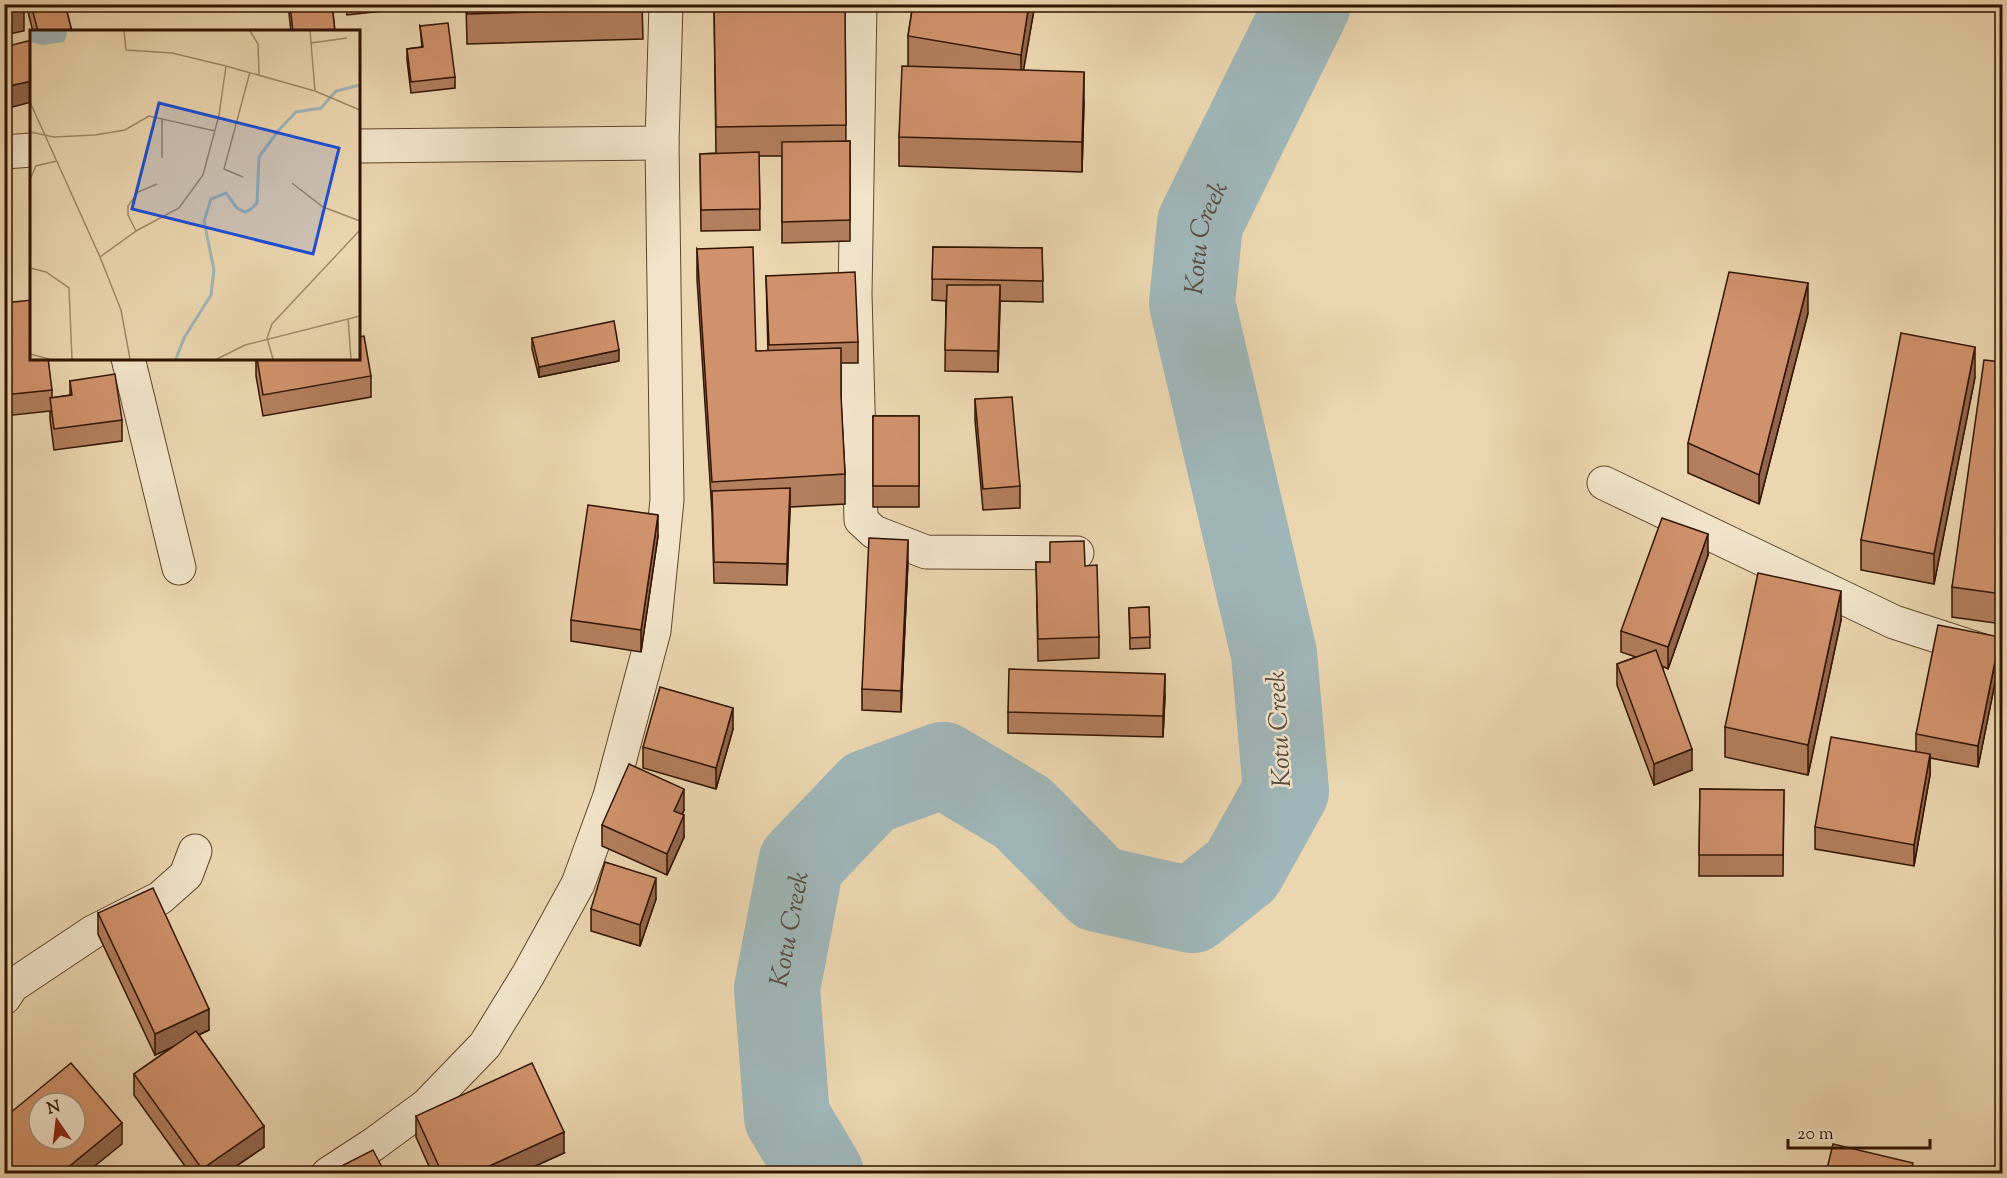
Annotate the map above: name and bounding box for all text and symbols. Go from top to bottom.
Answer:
inset map [30,30,360,360]
water label: Kotu Creek [1177,175,1239,297]
water label: Kotu Creek [1259,669,1302,788]
water label: Kotu Creek [762,868,820,990]
north arrow [27,1091,87,1151]
text: N [45,1096,63,1122]
scale bar [1788,1112,1930,1150]
text: 20 m [1797,1122,1834,1148]

